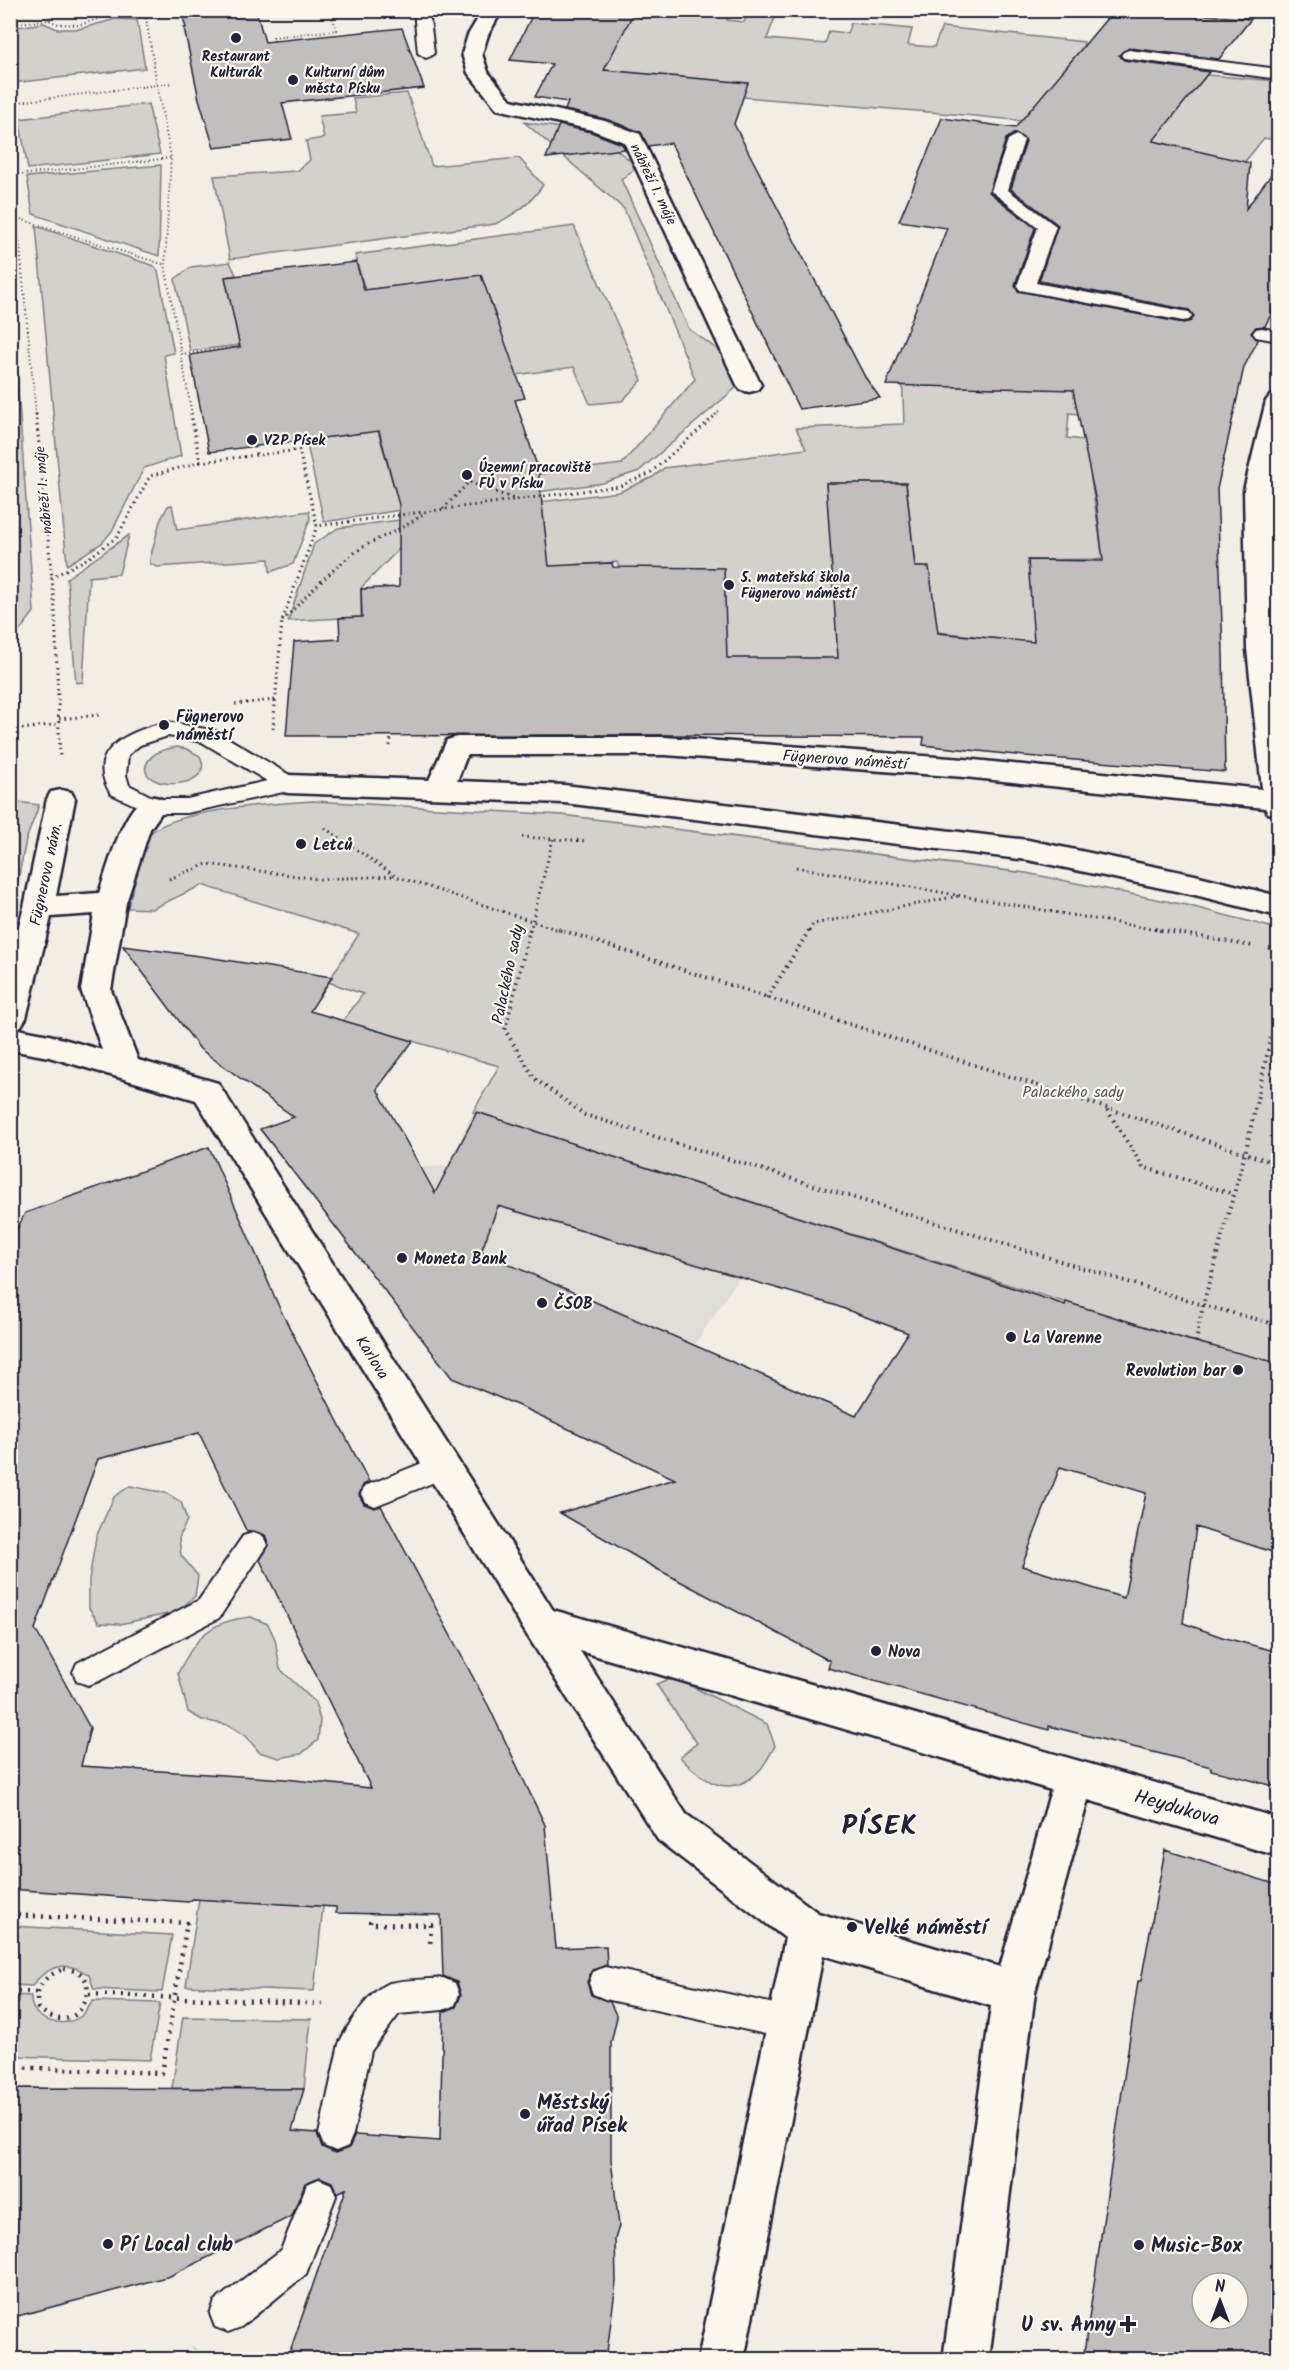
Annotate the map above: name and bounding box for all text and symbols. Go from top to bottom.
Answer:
marker: Restaurant Kulturák [229,31,243,45]
place label: Restaurant Kulturák [202,46,271,84]
place label: Kulturní dům města Písku [305,62,385,100]
marker: Kulturní dům města Písku [286,73,300,87]
street label: nábřeží 1. máje [624,140,683,229]
place label: VZP Písek [264,430,326,452]
marker: VZP Písek [245,433,259,447]
street label: nábřeží 1. máje [29,444,59,535]
place label: Územní pracoviště FÚ v Písku [479,457,591,495]
marker: Územní pracoviště FÚ v Písku [460,468,474,482]
place label: 5. mateřská škola Fügnerovo náměstí [740,567,857,605]
marker: 5. mateřská škola Fügnerovo náměstí [722,578,736,592]
place label: Fügnerovo náměstí [176,705,244,748]
marker: Fügnerovo náměstí [157,718,171,732]
street label: Fügnerovo náměstí [782,744,910,777]
street label: Fügnerovo nám. [23,820,70,928]
place label: Letců [313,833,353,858]
marker: Letců [294,837,308,851]
street label: Palackého sady [486,922,531,1026]
park label: Palackého sady [1022,1080,1124,1105]
place label: Moneta Bank [414,1247,508,1272]
marker: Moneta Bank [395,1251,409,1265]
place label: ČSOB [554,1292,593,1317]
marker: ČSOB [535,1296,549,1310]
place label: La Varenne [1023,1326,1102,1351]
marker: La Varenne [1004,1330,1018,1344]
street label: Karlova [348,1331,395,1385]
place label: Revolution bar [1126,1359,1227,1384]
marker: Revolution bar [1231,1363,1245,1377]
place label: Nova [888,1640,920,1665]
marker: Nova [869,1644,883,1658]
street label: Heydukova [1130,1781,1223,1836]
district label: PÍSEK [842,1805,918,1848]
place label: Velké náměstí [864,1913,991,1945]
marker: Velké náměstí [845,1920,859,1934]
place label: Městský úřad Písek [537,2088,628,2143]
marker: Městský úřad Písek [518,2107,532,2121]
place label: Pí Local club [120,2230,233,2262]
place label: Music-Box [1151,2231,1242,2263]
marker: Pí Local club [101,2237,115,2251]
marker: Music-Box [1132,2238,1146,2252]
north arrow [1190,2271,1250,2331]
text: N [1215,2275,1225,2300]
place label: U sv. Anny [1021,2310,1117,2342]
marker: U sv. Anny [1121,2317,1135,2331]

